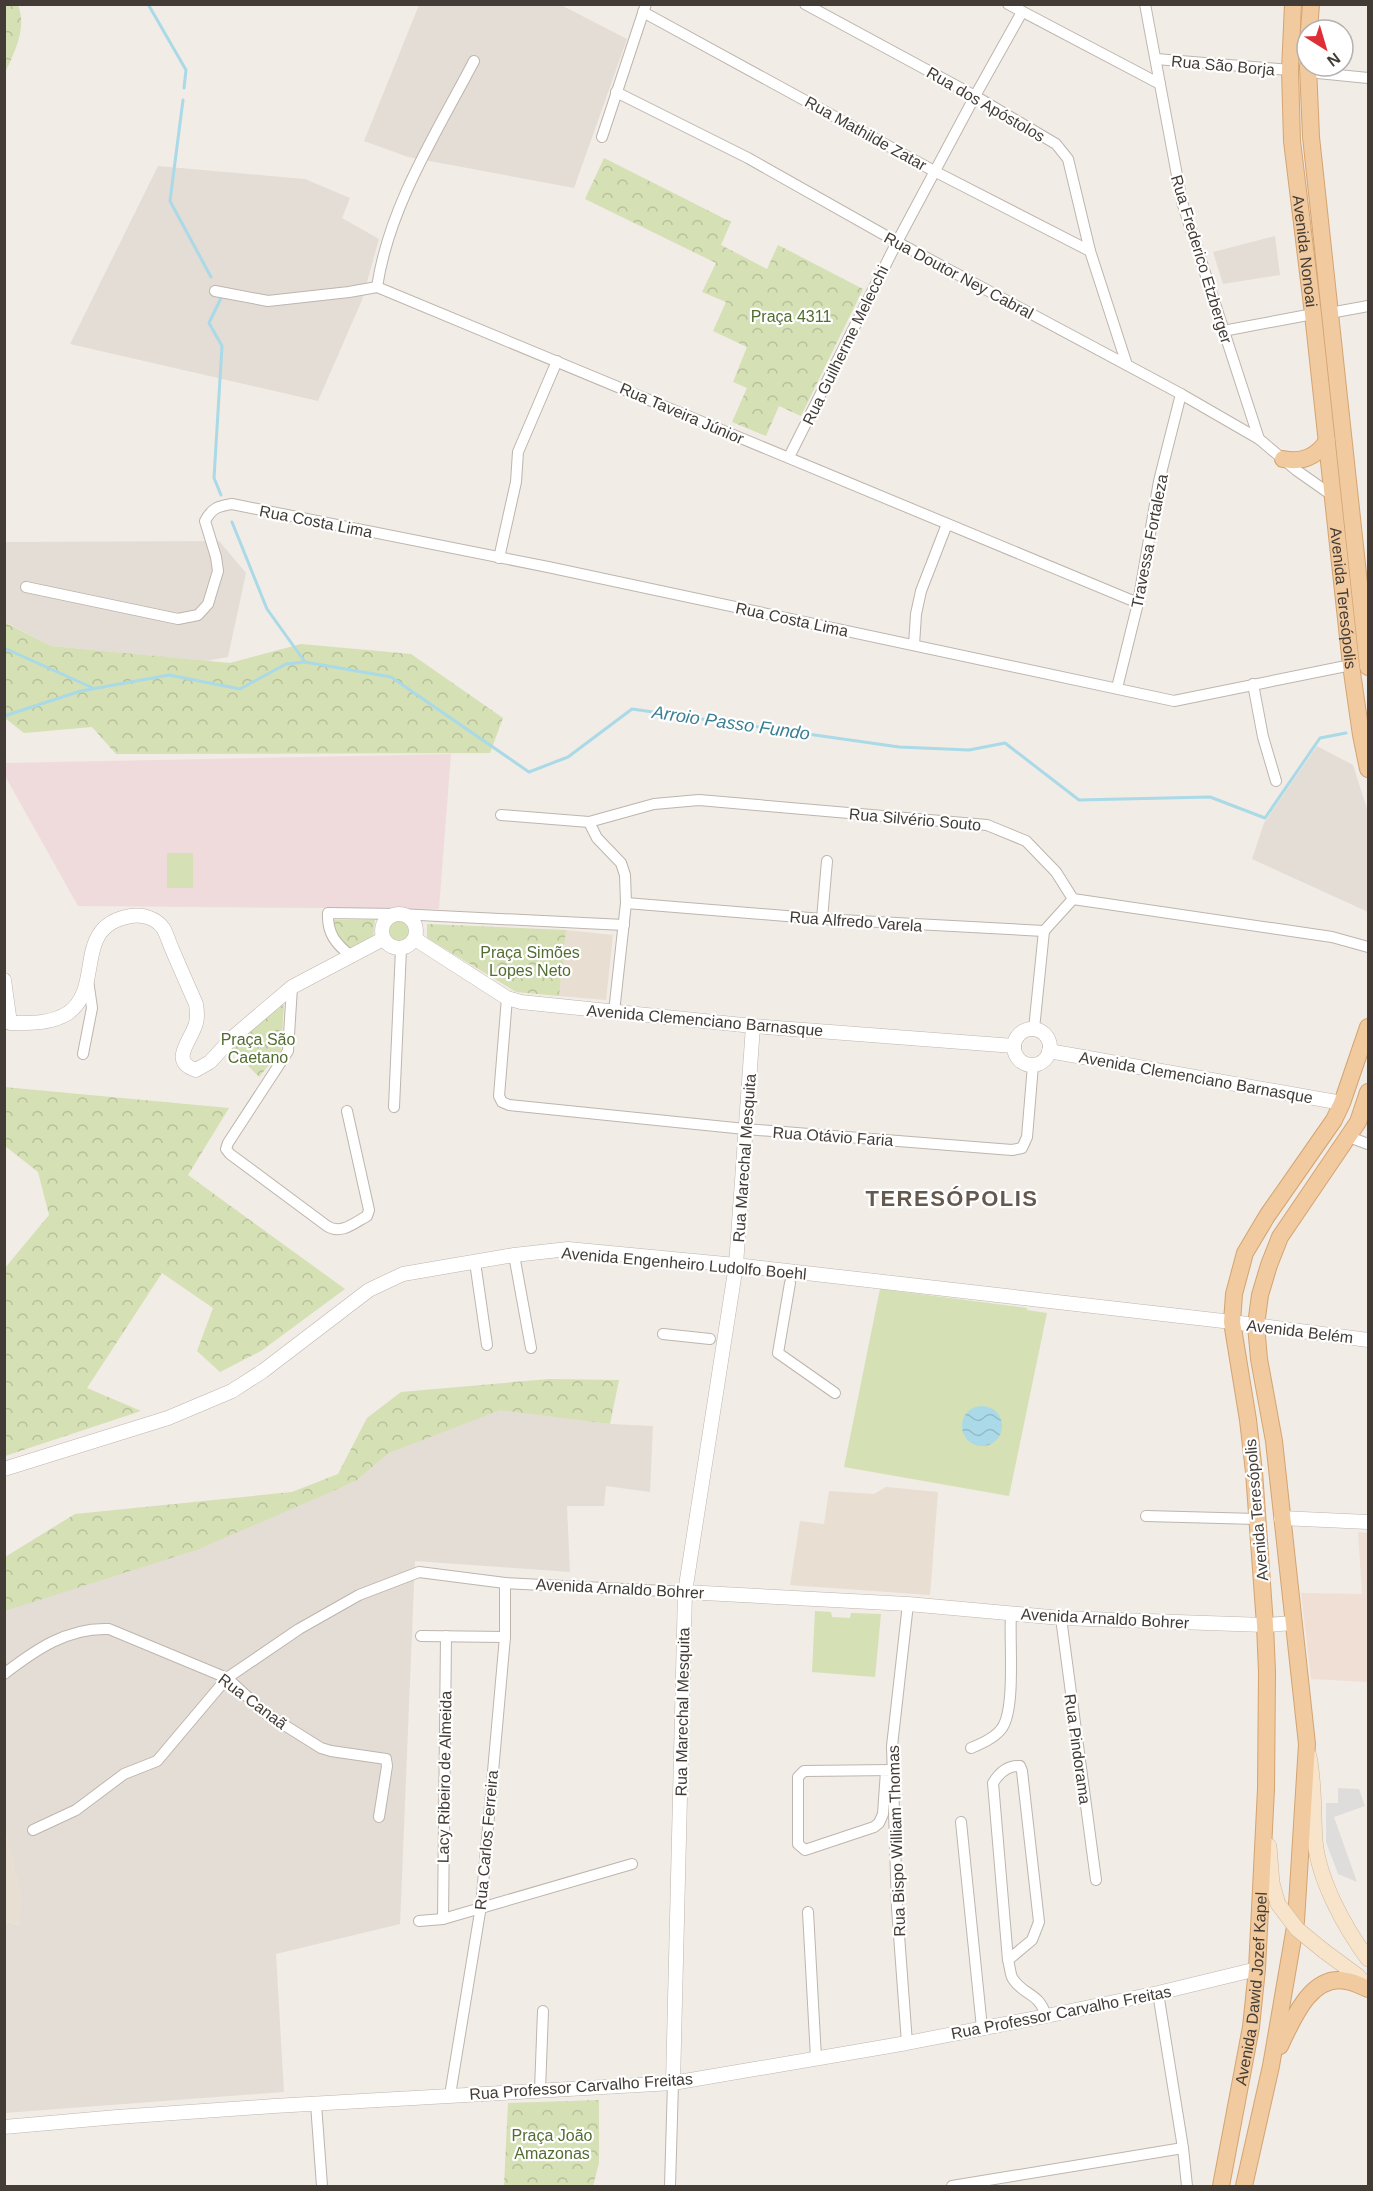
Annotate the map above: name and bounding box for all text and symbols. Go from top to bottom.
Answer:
north arrow [1295,18,1355,78]
text: N [1324,49,1343,70]
street label: Rua São Borja [1170,52,1276,79]
street label: Rua dos Apóstolos [924,64,1048,145]
street label: Rua Mathilde Zatar [802,93,930,174]
street label: Rua Frederico Etzberger [1168,173,1235,346]
street label: Avenida Nonoai [1290,194,1320,308]
street label: Rua Doutor Ney Cabral [881,229,1036,322]
street label: Rua Guilherme Melecchi [799,263,891,428]
park label: Praça 4311 [751,308,831,325]
street label: Rua Taveira Júnior [617,380,747,448]
street label: Travessa Fortaleza [1128,472,1171,610]
street label: Rua Costa Lima [258,502,374,541]
street label: Avenida Teresópolis [1327,526,1359,670]
street label: Rua Costa Lima [734,599,850,640]
water label: Arroio Passo Fundo [650,702,811,744]
street label: Rua Silvério Souto [848,805,982,834]
street label: Rua Alfredo Varela [789,908,923,935]
park label: Praça Simões Lopes Neto [480,944,580,979]
street label: Avenida Clemenciano Barnasque [586,1002,824,1039]
park label: Praça São Caetano [221,1031,295,1066]
street label: Avenida Clemenciano Barnasque [1078,1049,1314,1106]
street label: Rua Marechal Mesquita [730,1073,759,1243]
street label: Rua Otávio Faria [772,1124,894,1149]
district label: TERESÓPOLIS [866,1186,1038,1211]
street label: Avenida Engenheiro Ludolfo Boehl [561,1244,807,1283]
street label: Avenida Belém [1246,1317,1354,1346]
street label: Avenida Teresópolis [1242,1438,1271,1582]
street label: Avenida Arnaldo Bohrer [535,1576,705,1601]
street label: Avenida Arnaldo Bohrer [1020,1606,1190,1631]
street label: Rua Marechal Mesquita [673,1627,692,1797]
street label: Rua Canaã [215,1670,290,1733]
street label: Lacy Ribeiro de Almeida [434,1691,455,1863]
street label: Rua Pindorama [1061,1693,1094,1805]
street label: Rua Bispo William Thomas [885,1745,908,1937]
street label: Rua Carlos Ferreira [472,1769,501,1911]
street label: Avenida Dawid Jozef Kapel [1232,1891,1270,2087]
street label: Rua Professor Carvalho Freitas [949,1983,1173,2042]
street label: Rua Professor Carvalho Freitas [469,2070,693,2103]
park label: Praça João Amazonas [512,2127,593,2162]

